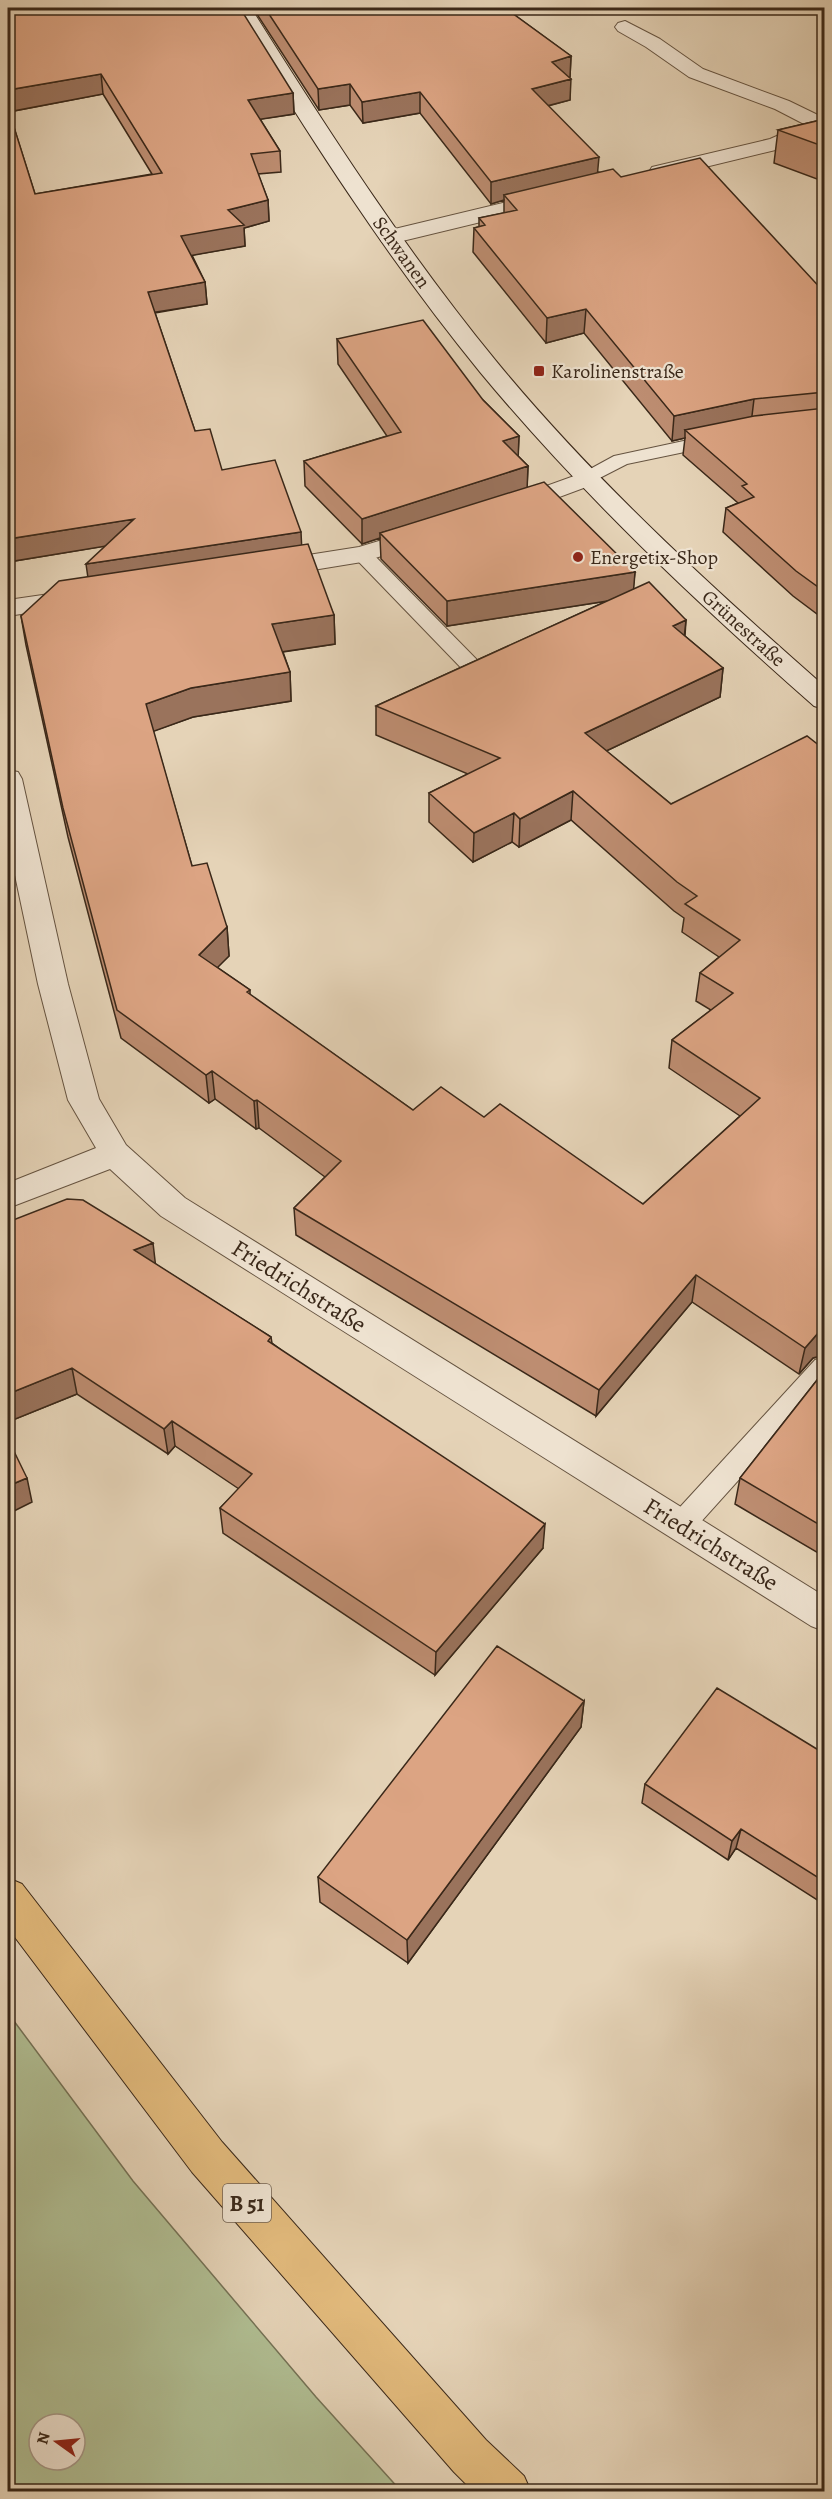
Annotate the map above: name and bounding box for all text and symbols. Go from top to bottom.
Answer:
street label: Schwanen [366,211,437,294]
place label: Karolinenstraße [551,358,684,385]
marker: Karolinenstraße [532,364,546,378]
place label: Energetix-Shop [590,544,718,571]
marker: Energetix-Shop [571,550,585,564]
street label: Grünestraße [696,584,791,673]
street label: Friedrichstraße [226,1232,372,1340]
street label: Friedrichstraße [638,1490,784,1598]
road number: B 51 [223,2184,271,2222]
north arrow [27,2412,87,2472]
text: N [31,2430,56,2447]

